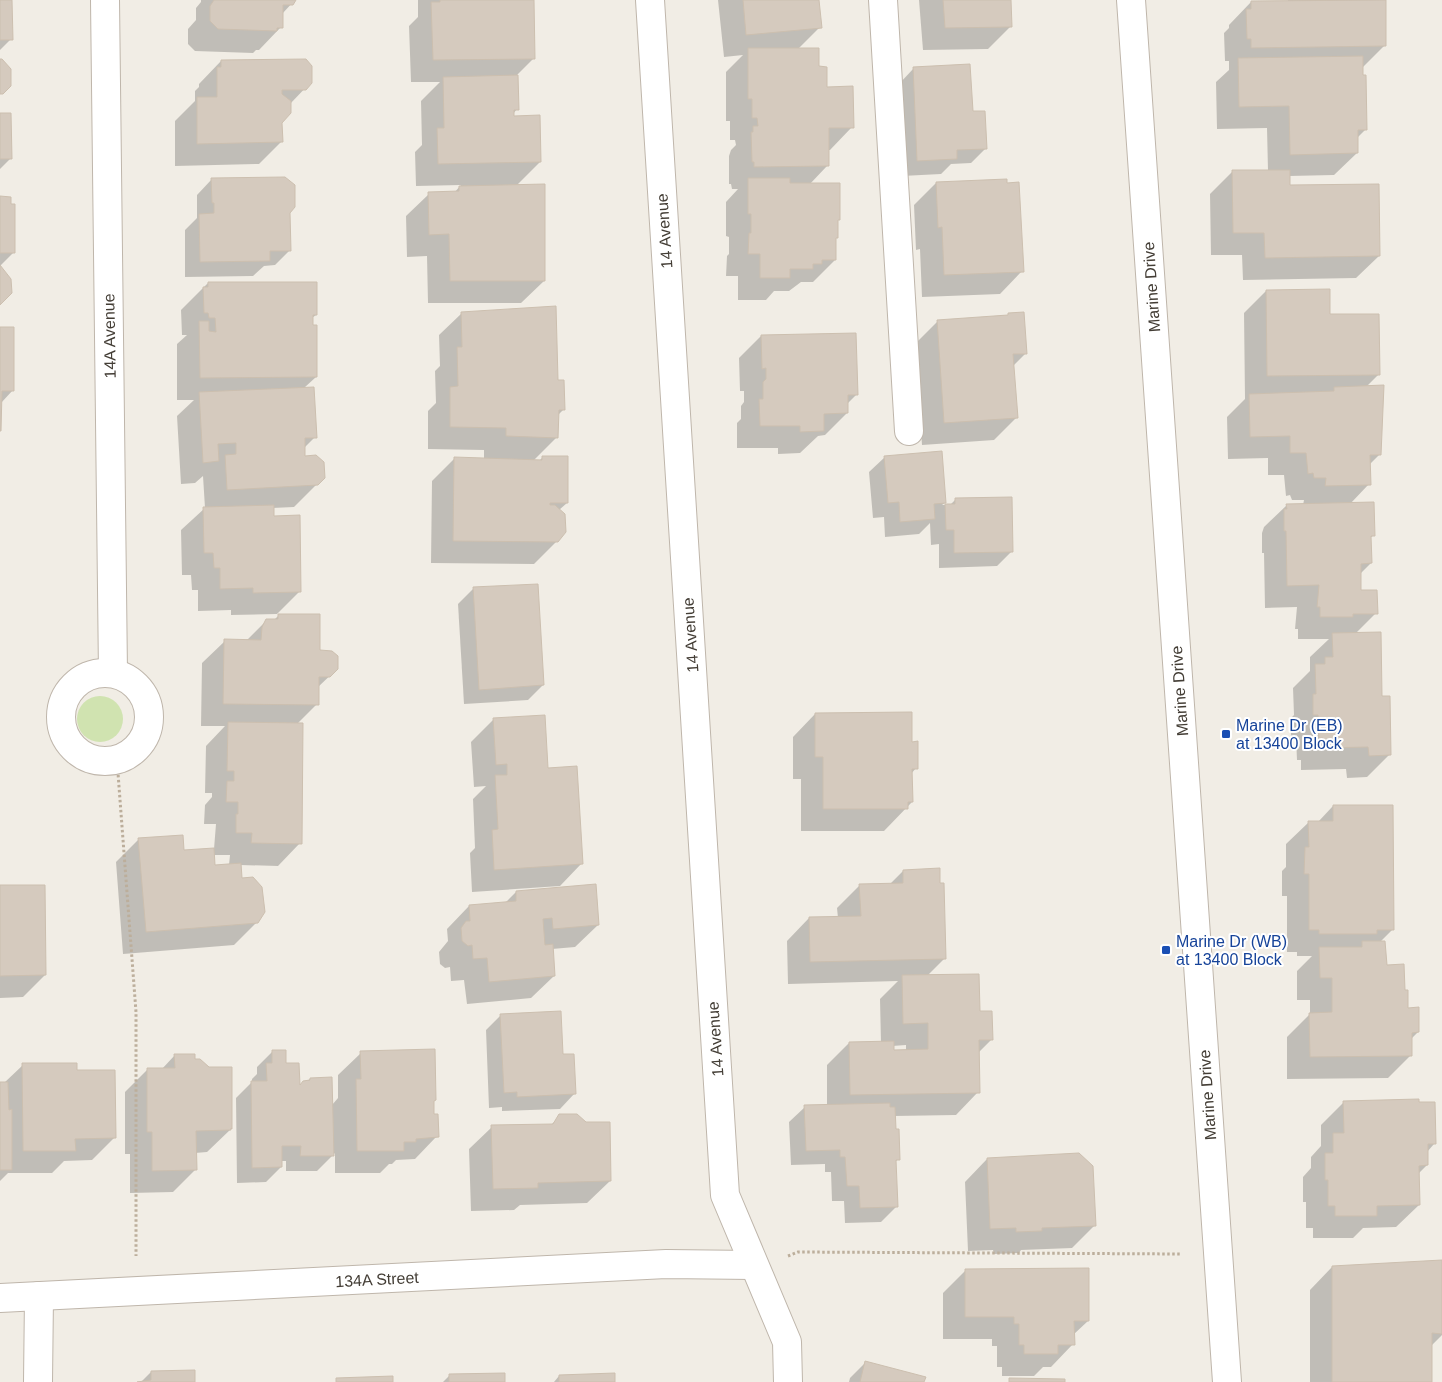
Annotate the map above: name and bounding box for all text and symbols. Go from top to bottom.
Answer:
street label: 14 Avenue [653,193,676,269]
street label: Marine Drive [1140,241,1163,333]
street label: 14A Avenue [100,293,119,379]
street label: 14 Avenue [679,597,702,673]
street label: Marine Drive [1168,645,1191,737]
place label: Marine Dr (EB) at 13400 Block [1236,717,1343,752]
marker: Marine Dr (EB) at 13400 Block [1220,728,1232,740]
place label: Marine Dr (WB) at 13400 Block [1176,933,1287,968]
marker: Marine Dr (WB) at 13400 Block [1160,944,1172,956]
street label: 14 Avenue [704,1001,727,1077]
street label: Marine Drive [1196,1049,1219,1141]
street label: 134A Street [335,1269,420,1290]

